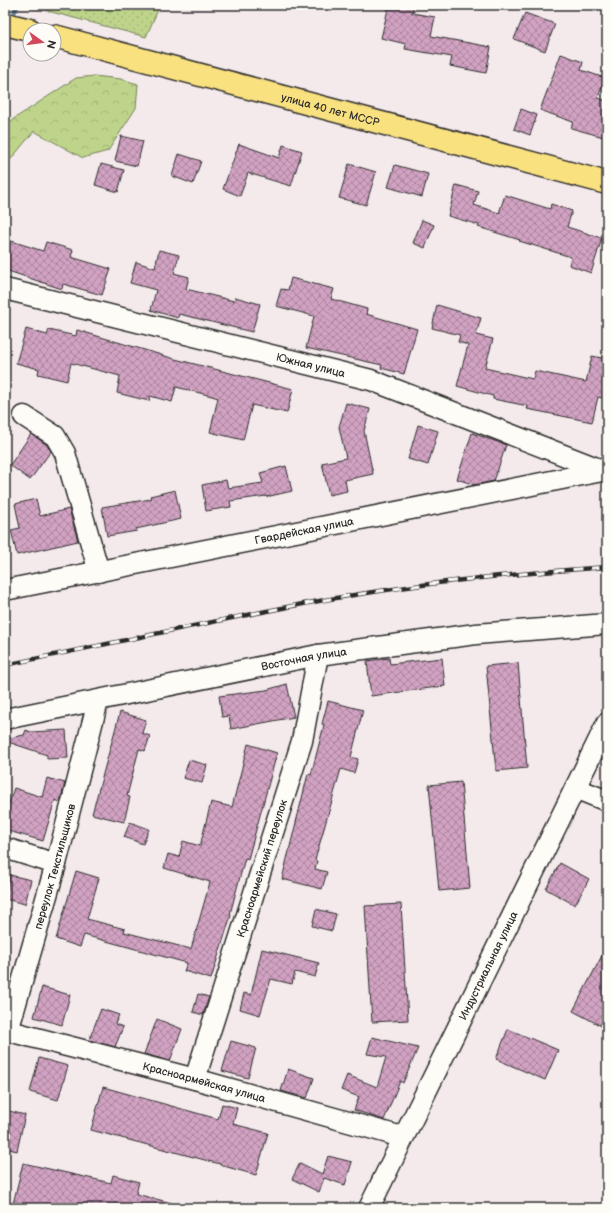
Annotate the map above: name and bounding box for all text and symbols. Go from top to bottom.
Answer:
north arrow [22,22,62,62]
text: N [44,39,59,50]
street label: улица 40 лет МССР [280,91,381,129]
street label: Южная улица [275,351,347,380]
street label: Гвардейская улица [254,515,355,547]
street label: Восточная улица [260,645,348,673]
street label: Красноармейский переулок [234,798,290,939]
street label: переулок Текстильщиков [32,802,78,931]
street label: Индустриальная улица [456,909,521,1022]
street label: Красноармейская улица [141,1060,268,1106]

